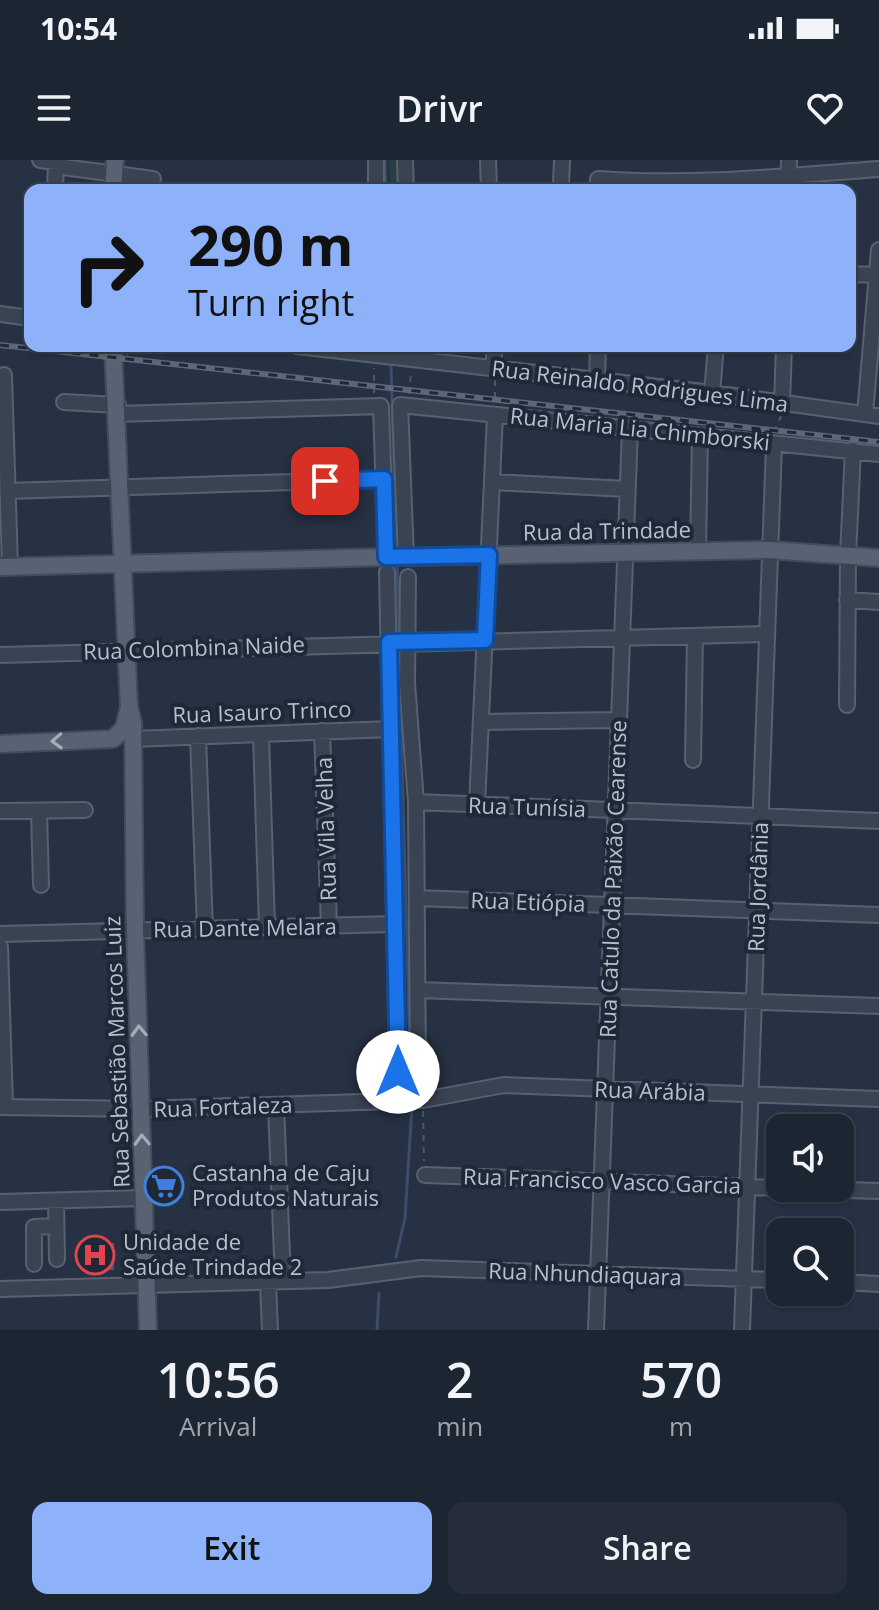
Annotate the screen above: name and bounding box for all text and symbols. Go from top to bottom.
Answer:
text: 10:54 [40,8,117,49]
text: Drivr [396,84,483,133]
icon: menu [32,86,76,130]
icon: heart [803,86,847,130]
text: 290 m [188,206,354,282]
icon: right [56,216,160,320]
text: Turn right [188,278,354,327]
street label: Rua Reinaldo Rodrigues Lima [490,352,790,418]
street label: Rua Maria Lia Chimborski [509,399,771,457]
pin [291,447,359,515]
icon: arrive [303,459,347,503]
street label: Rua da Trindade [523,514,691,546]
street label: Rua Colombina Naide [83,628,305,666]
street label: Rua Isauro Trinco [172,693,352,729]
street label: Rua Catulo da Paixão Cearense [591,719,633,1038]
one-way arrow [50,733,63,750]
street label: Rua Vila Velha [307,757,343,901]
street label: Rua Tunísia [468,789,586,823]
street label: Rua Jordânia [740,821,774,953]
street label: Rua Etiópia [470,884,586,918]
street label: Rua Dante Melara [153,910,337,944]
street label: Rua Sebastião Marcos Luiz [96,916,136,1188]
one-way arrow [130,1024,147,1037]
position arrow [356,1030,440,1114]
street label: Rua Arábia [594,1073,706,1107]
street label: Rua Fortaleza [153,1089,293,1123]
map controls [766,1114,854,1306]
button: sound [766,1114,854,1202]
one-way arrow [134,1133,151,1146]
place label: Castanha de Caju Produtos Naturais [192,1157,379,1212]
street label: Rua Francisco Vasco Garcia [463,1160,741,1200]
supermarket icon: Castanha de Caju Produtos Naturais [143,1165,185,1207]
button: search [766,1218,854,1306]
place label: Unidade de Saúde Trindade 2 [123,1226,302,1281]
hospital icon: Unidade de Saúde Trindade 2 [74,1234,116,1276]
street label: Rua Nhundiaquara [488,1255,682,1291]
text: 10:56 [157,1347,280,1412]
text: 2 [446,1347,474,1412]
text: 570 [640,1347,722,1412]
text: Arrival [179,1408,257,1444]
text: min [437,1408,483,1444]
text: m [669,1408,693,1444]
button: Exit [32,1502,432,1594]
button: Share [448,1502,847,1594]

